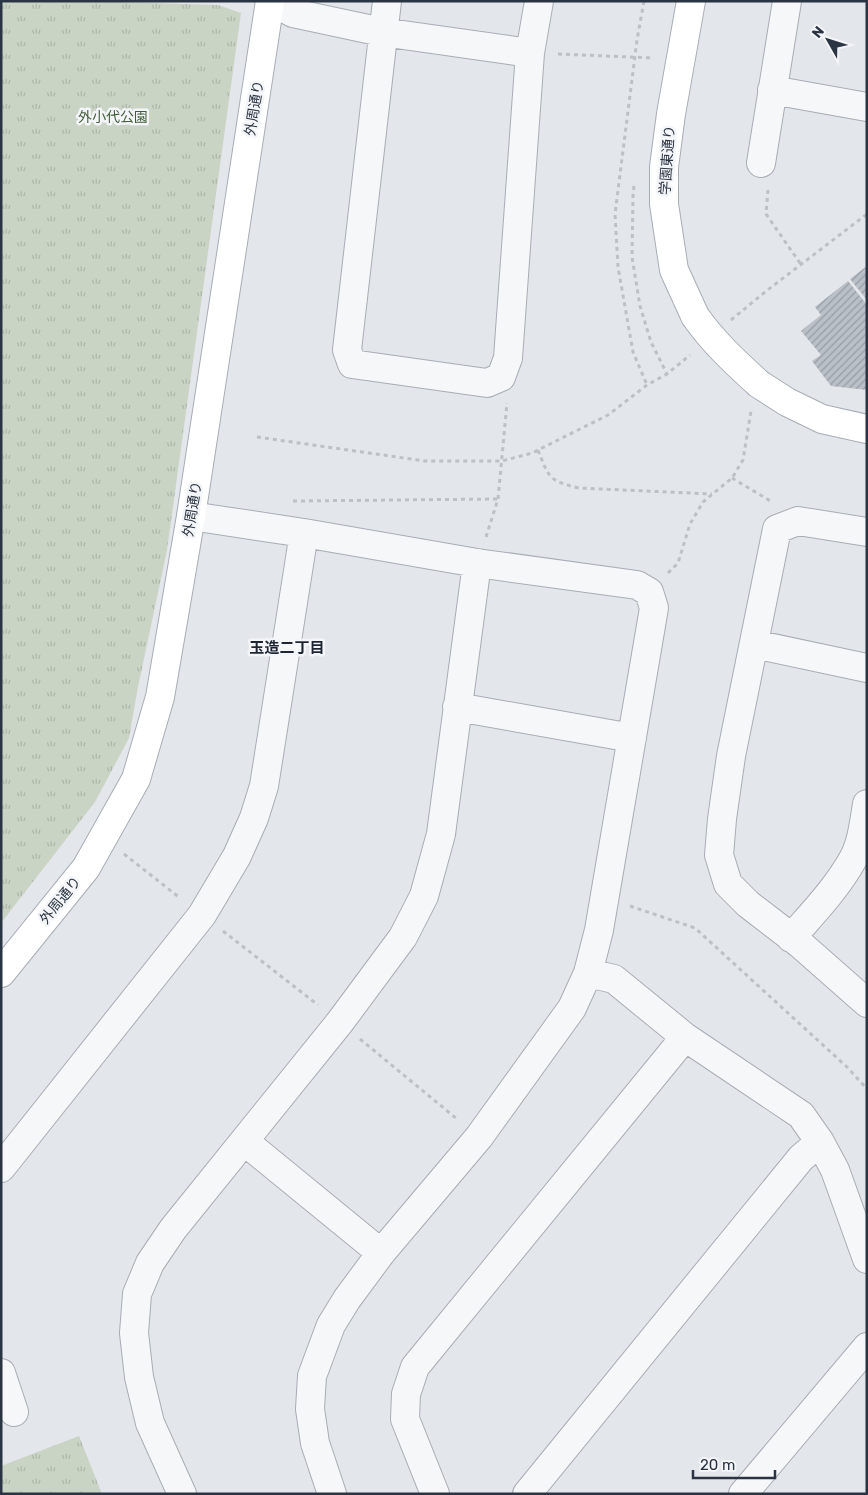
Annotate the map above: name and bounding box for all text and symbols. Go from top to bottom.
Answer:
north arrow [803,15,853,65]
text: N [809,23,828,41]
street label: 外周通り [242,79,267,137]
park label: 外小代公園 [78,109,148,126]
street label: 学園東通り [657,125,678,196]
street label: 外周通り [180,480,205,538]
district label: 玉造二丁目 [249,639,325,657]
street label: 外周通り [36,873,85,927]
scale bar [693,1448,776,1480]
text: 20 m [700,1456,735,1474]

